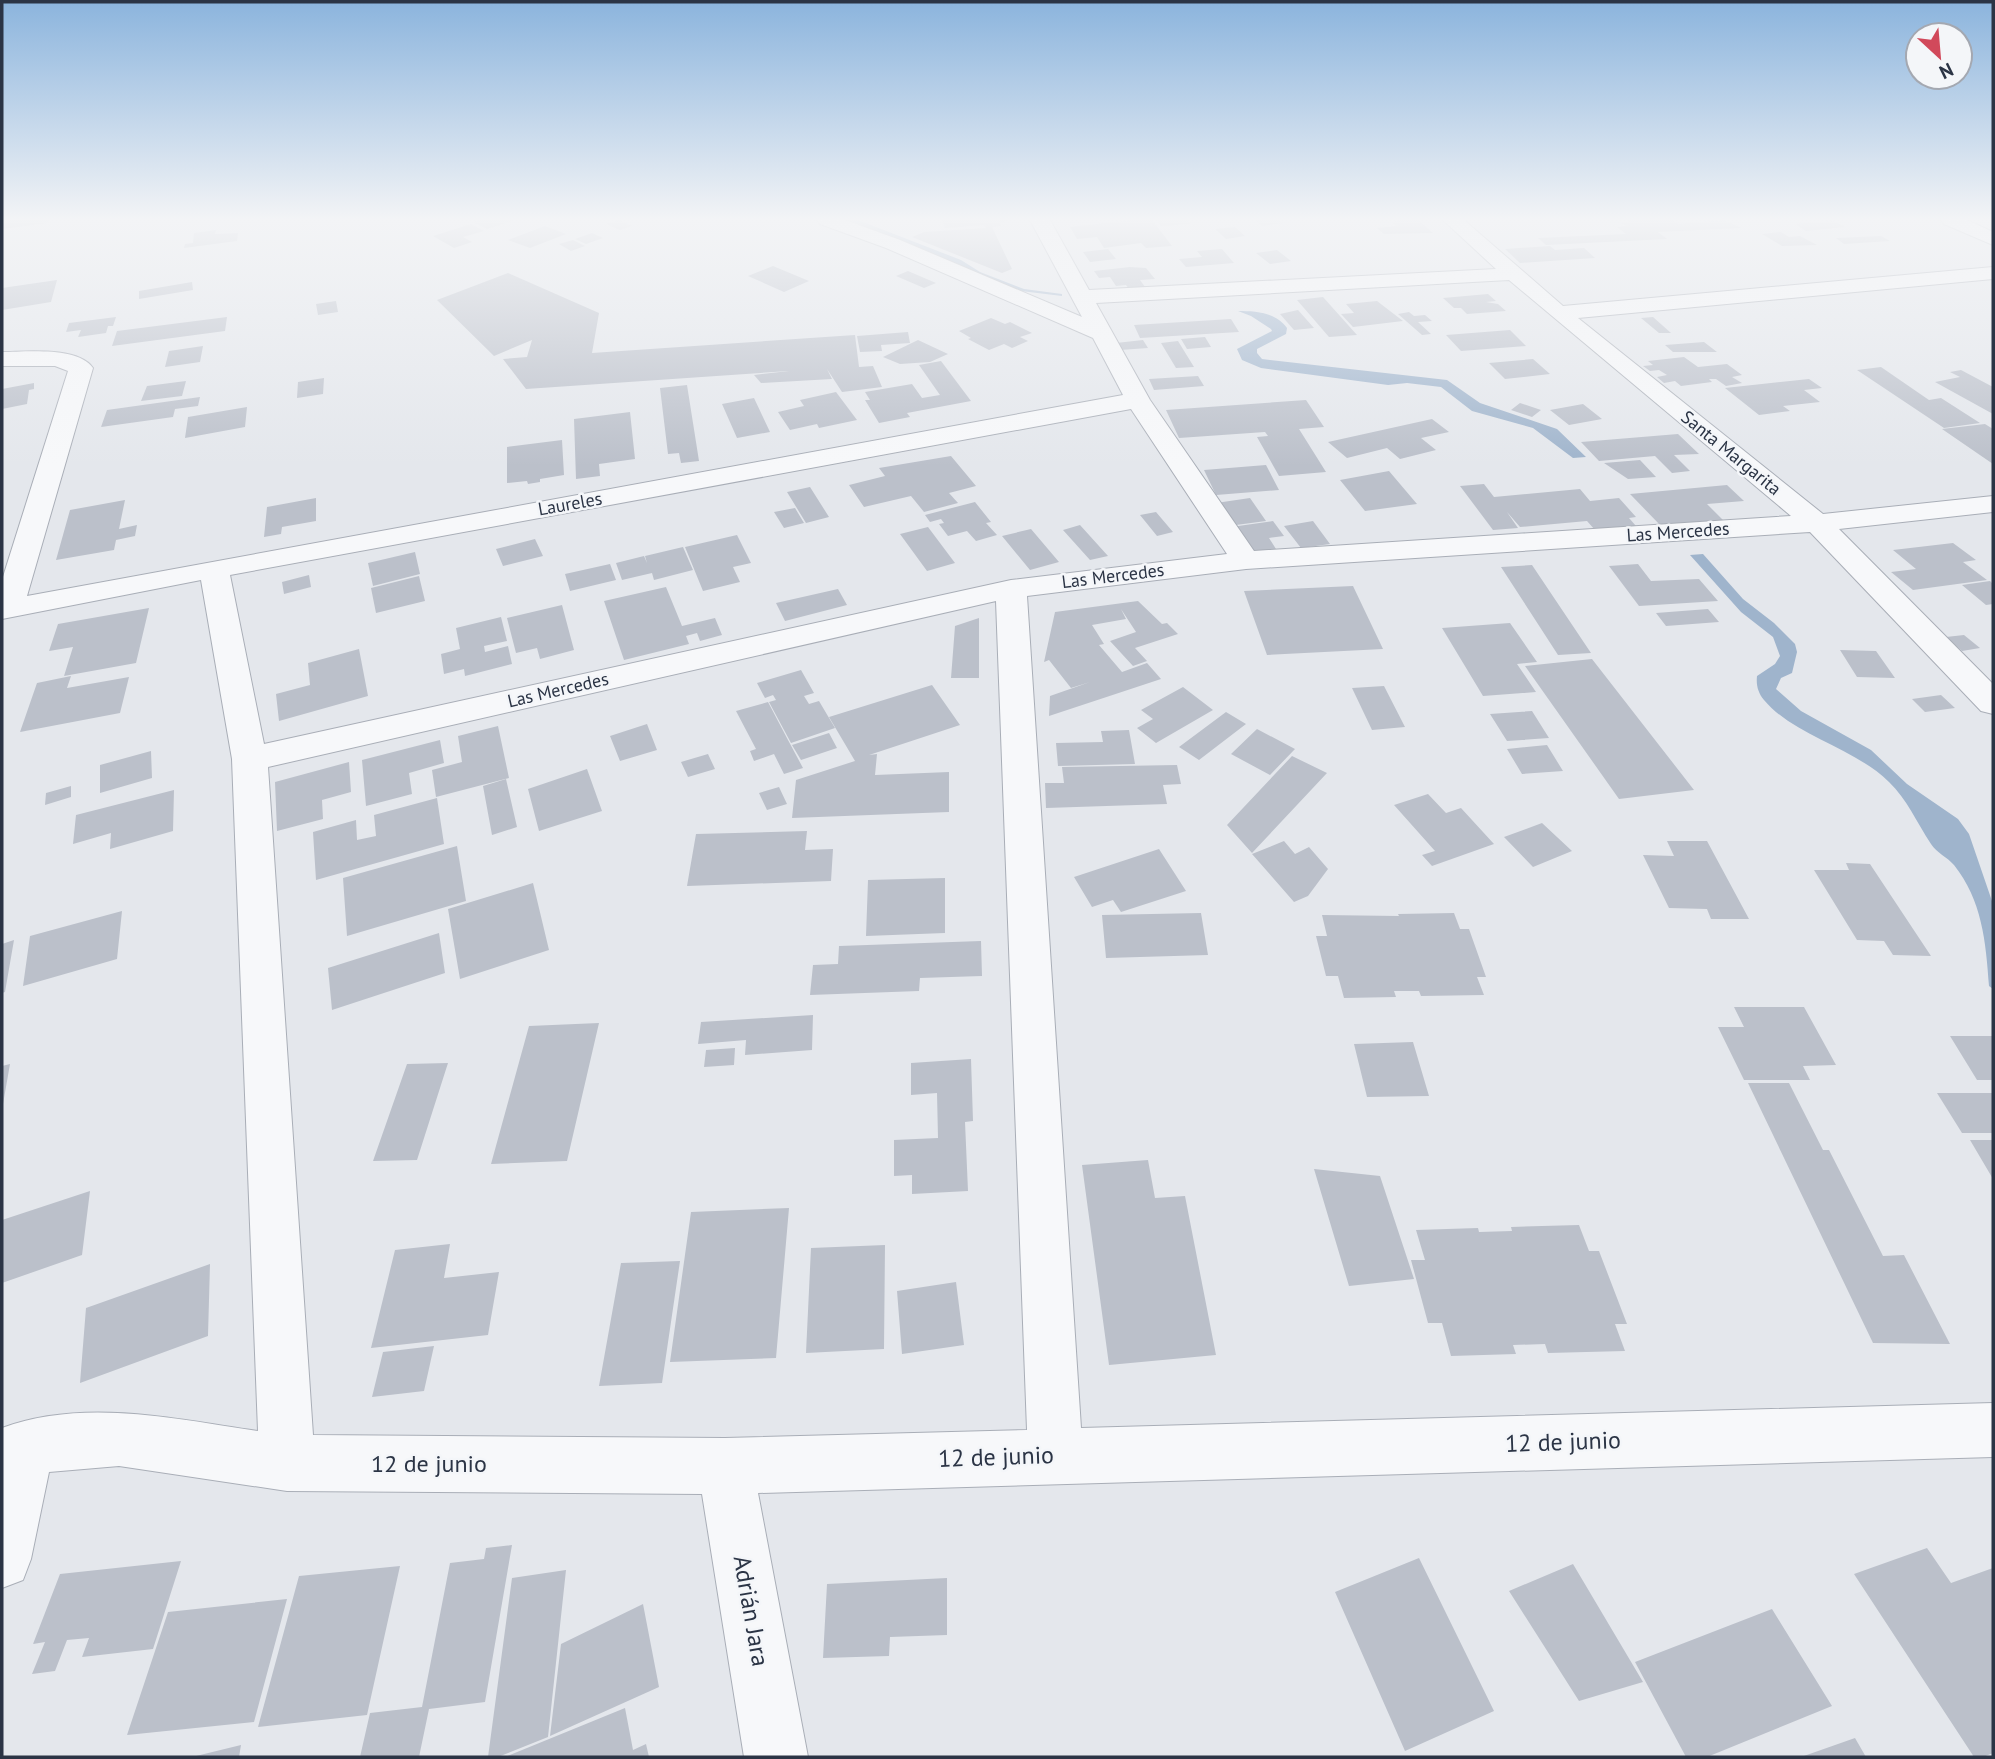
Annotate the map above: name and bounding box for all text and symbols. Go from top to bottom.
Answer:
north arrow [1904,21,1974,91]
text: N [1936,58,1957,85]
street label: Santa Margarita [1677,405,1786,500]
street label: Laureles [536,487,604,520]
street label: Las Mercedes [1626,516,1730,547]
street label: Las Mercedes [1060,558,1165,593]
street label: Las Mercedes [505,667,611,712]
street label: 12 de junio [1505,1424,1621,1459]
street label: 12 de junio [938,1439,1054,1474]
street label: 12 de junio [371,1448,487,1479]
street label: Adrián Jara [727,1553,776,1669]

